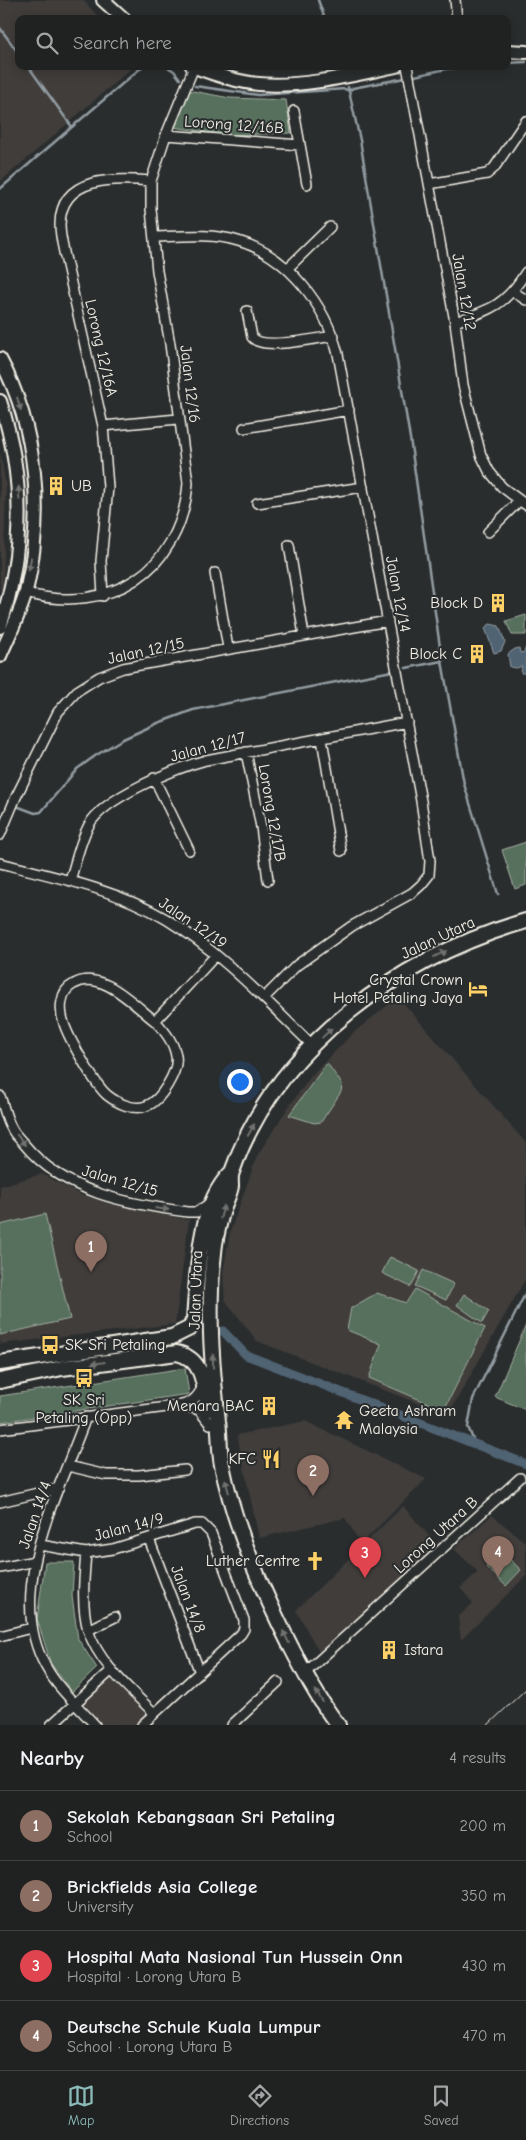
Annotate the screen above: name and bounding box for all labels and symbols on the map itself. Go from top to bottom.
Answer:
street label: Lorong 12/16B [183,113,285,137]
street label: Jalan 12/12 [448,252,480,332]
street label: Lorong 12/16A [81,298,121,398]
street label: Jalan 12/16 [176,344,204,424]
one-way arrow [16,396,24,411]
building icon: UB [45,475,67,497]
place label: UB [71,477,92,495]
one-way arrow [14,484,22,500]
street label: Jalan 12/14 [382,554,414,634]
one-way arrow [26,556,34,572]
building icon: Block D [487,592,509,614]
place label: Block D [430,594,483,612]
street label: Jalan 12/15 [106,634,186,668]
building icon: Block C [466,643,488,665]
place label: Block C [409,645,462,663]
street label: Jalan 12/17 [168,728,248,766]
street label: Lorong 12/17B [255,763,289,863]
street label: Jalan 12/19 [156,894,230,952]
street label: Jalan Utara [398,913,478,963]
one-way arrow [433,950,447,958]
place label: Crystal Crown Hotel Petaling Jaya [333,971,463,1007]
hotel icon: Crystal Crown Hotel Petaling Jaya [467,978,489,1000]
one-way arrow [320,1027,332,1039]
your location [227,1069,253,1095]
one-way arrow [247,1123,255,1138]
one-way arrow [15,1133,26,1146]
street label: Jalan 12/15 [80,1162,160,1200]
one-way arrow [155,1205,171,1213]
one-way arrow [219,1205,227,1220]
pin: 1 [75,1231,107,1272]
street label: Jalan Utara [186,1250,206,1330]
bus stop icon: SK Sri Petaling [39,1334,61,1356]
place label: SK Sri Petaling [65,1336,165,1354]
one-way arrow [209,1353,217,1369]
one-way arrow [90,1359,106,1367]
bus stop icon: SK Sri Petaling (Opp) [73,1367,95,1389]
place label: SK Sri Petaling (Opp) [36,1391,132,1427]
building icon: Menara BAC [258,1395,280,1417]
place label: Menara BAC [167,1397,254,1415]
place label: Geeta Ashram Malaysia [359,1402,456,1438]
temple icon: Geeta Ashram Malaysia [333,1409,355,1431]
restaurant icon: KFC [260,1448,282,1470]
place label: KFC [228,1450,256,1468]
pin: 2 [297,1455,329,1496]
street label: Jalan 14/4 [15,1479,55,1551]
one-way arrow [223,1479,231,1494]
street label: Lorong Utara B [390,1493,482,1577]
street label: Jalan 14/9 [92,1509,166,1545]
pin: 4 [482,1536,514,1577]
pin: 3 [349,1537,381,1578]
church icon: Luther Centre [304,1550,326,1572]
place label: Luther Centre [206,1552,300,1570]
street label: Jalan 14/8 [167,1563,209,1635]
one-way arrow [282,1629,290,1644]
building icon: Istara [378,1639,400,1661]
place label: Istara [404,1641,444,1659]
one-way arrow [314,1689,323,1702]

